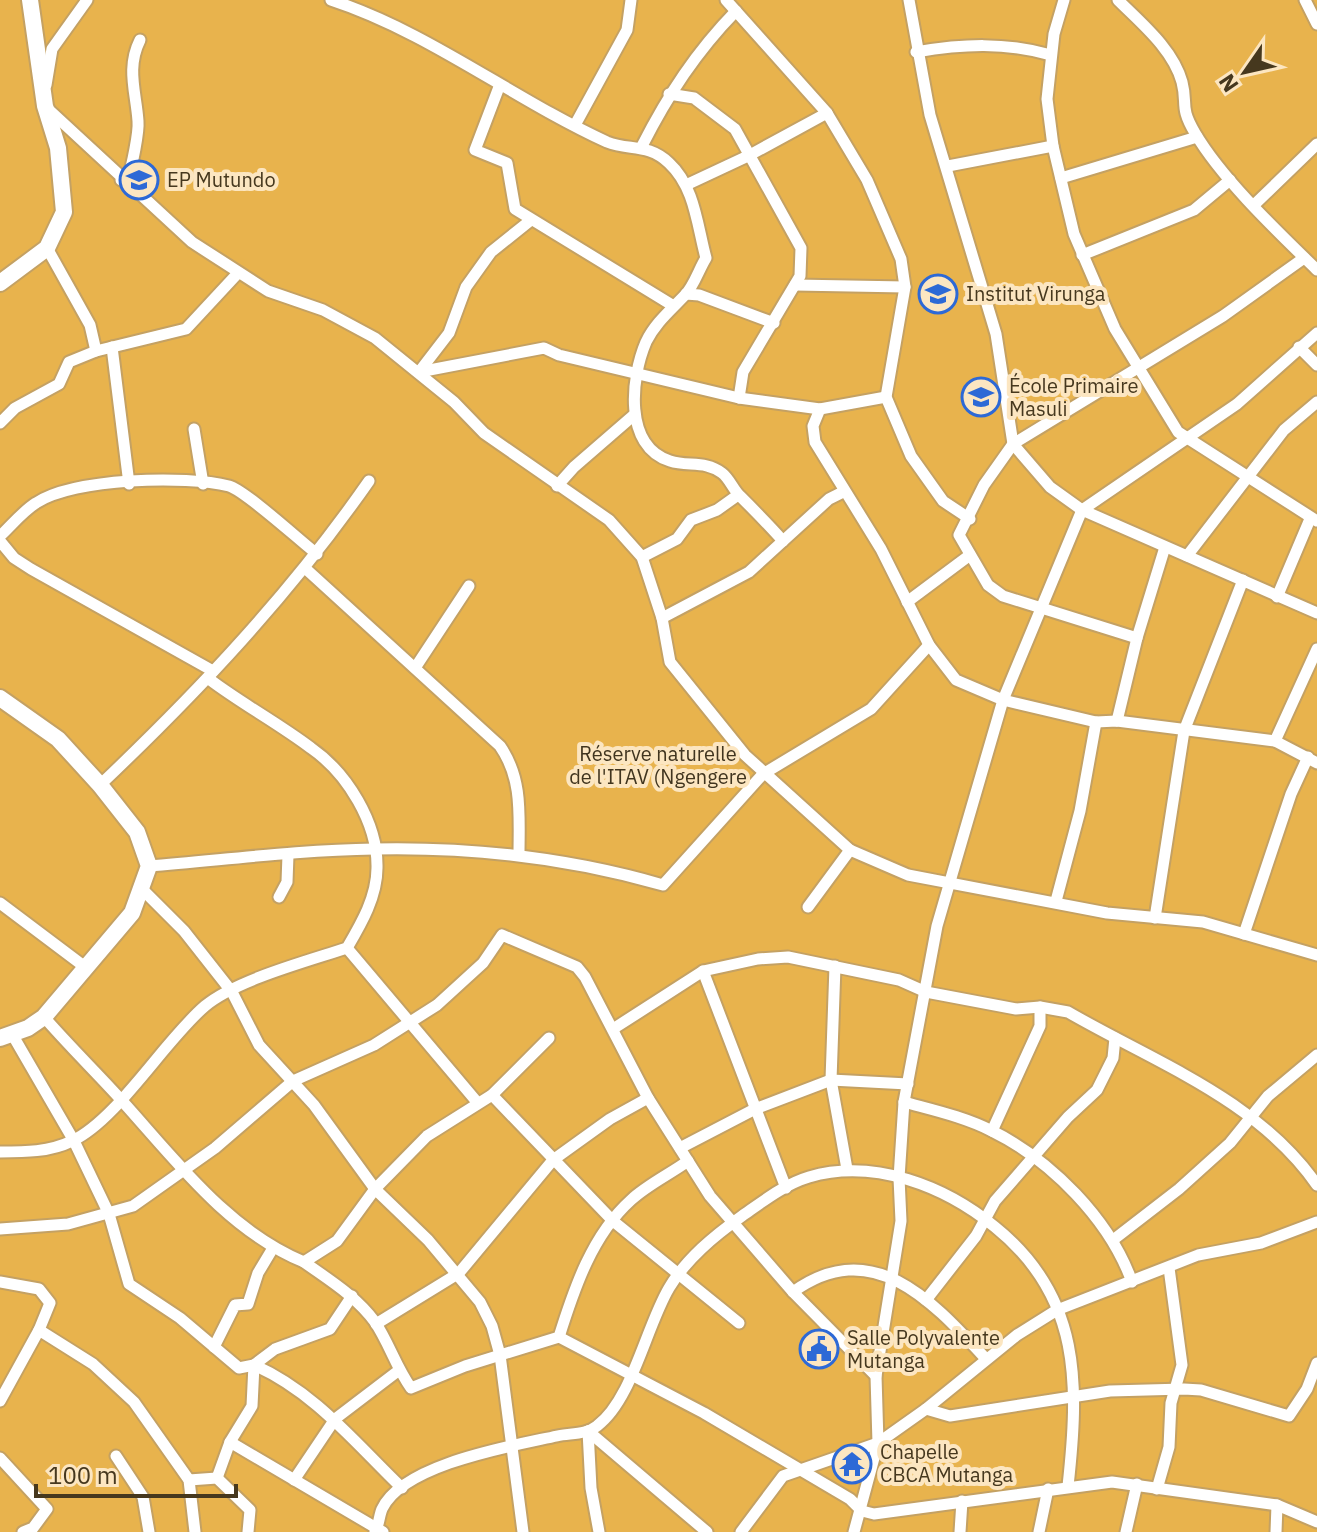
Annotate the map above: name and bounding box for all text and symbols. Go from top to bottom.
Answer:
north arrow [1205,32,1285,112]
text: N [1212,69,1244,98]
school or university icon: EP Mutundo [118,159,160,201]
place label: EP Mutundo [167,166,276,193]
school or university icon: Institut Virunga [917,273,959,315]
place label: Institut Virunga [966,280,1106,307]
place label: École Primaire Masuli [1009,372,1138,422]
school or university icon: École Primaire Masuli [960,376,1002,418]
park label: Réserve naturelle de l'ITAV (Ngengere [569,740,747,790]
place label: Salle Polyvalente Mutanga [847,1324,1000,1374]
public building icon: Salle Polyvalente Mutanga [798,1328,840,1370]
place label: Chapelle CBCA Mutanga [880,1438,1014,1488]
temple icon: Chapelle CBCA Mutanga [831,1443,873,1485]
scale bar [36,1448,236,1498]
text: 100 m [48,1459,118,1491]

